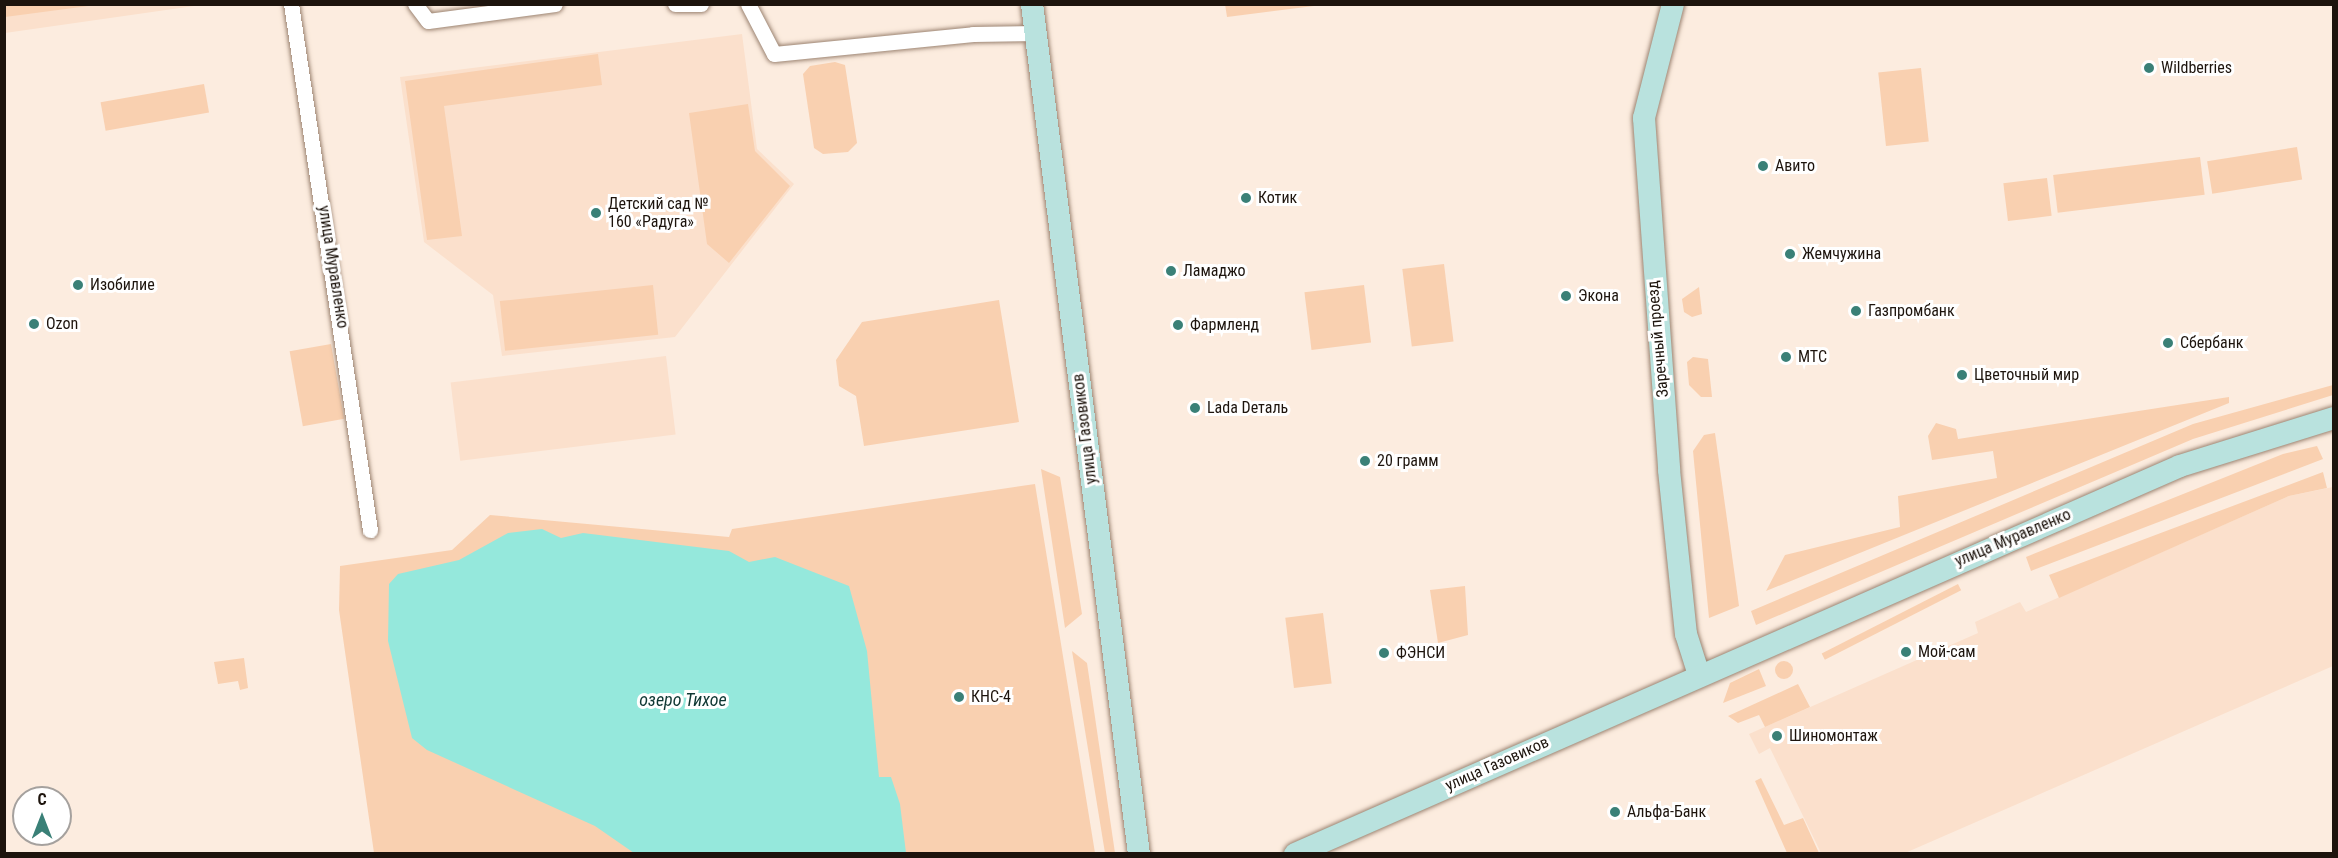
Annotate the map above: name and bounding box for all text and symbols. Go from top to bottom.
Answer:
place label: Wildberries [2161,58,2232,78]
marker: Wildberries [2142,61,2156,75]
place label: Авито [1775,156,1815,176]
marker: Авито [1756,159,1770,173]
place label: Котик [1258,188,1297,208]
marker: Котик [1239,191,1253,205]
place label: Детский сад № 160 «Радуга» [608,194,709,232]
street label: улица Муравленко [314,204,352,330]
marker: Детский сад № 160 «Радуга» [589,206,603,220]
place label: Жемчужина [1802,244,1881,264]
marker: Жемчужина [1783,247,1797,261]
place label: Ламаджо [1183,261,1246,281]
marker: Ламаджо [1164,264,1178,278]
place label: Изобилие [90,275,155,295]
marker: Изобилие [71,278,85,292]
street label: Заречный проезд [1643,280,1673,398]
place label: Экона [1578,286,1619,306]
marker: Экона [1559,289,1573,303]
place label: Газпромбанк [1868,301,1955,321]
marker: Газпромбанк [1849,304,1863,318]
place label: Ozon [46,314,78,334]
place label: Фармленд [1190,315,1259,335]
marker: Ozon [27,317,41,331]
marker: Фармленд [1171,318,1185,332]
place label: Сбербанк [2180,333,2243,353]
marker: Сбербанк [2161,336,2175,350]
place label: МТС [1798,347,1827,367]
marker: МТС [1779,350,1793,364]
place label: Цветочный мир [1974,365,2079,385]
marker: Цветочный мир [1955,368,1969,382]
street label: улица Газовиков [1069,373,1101,485]
place label: Lada Dеталь [1207,398,1288,418]
marker: Lada Dеталь [1188,401,1202,415]
place label: 20 грамм [1377,451,1439,471]
marker: 20 грамм [1358,454,1372,468]
street label: улица Муравленко [1952,505,2074,571]
place label: Мой-сам [1918,642,1976,662]
place label: ФЭНСИ [1396,643,1445,663]
marker: Мой-сам [1899,645,1913,659]
marker: ФЭНСИ [1377,646,1391,660]
place label: КНС-4 [971,687,1011,707]
water label: озеро Тихое [639,689,727,711]
marker: КНС-4 [952,690,966,704]
place label: Шиномонтаж [1789,726,1878,746]
marker: Шиномонтаж [1770,729,1784,743]
street label: улица Газовиков [1442,733,1552,795]
north arrow [12,786,72,846]
text: С [37,790,47,809]
place label: Альфа-Банк [1627,802,1706,822]
marker: Альфа-Банк [1608,805,1622,819]

